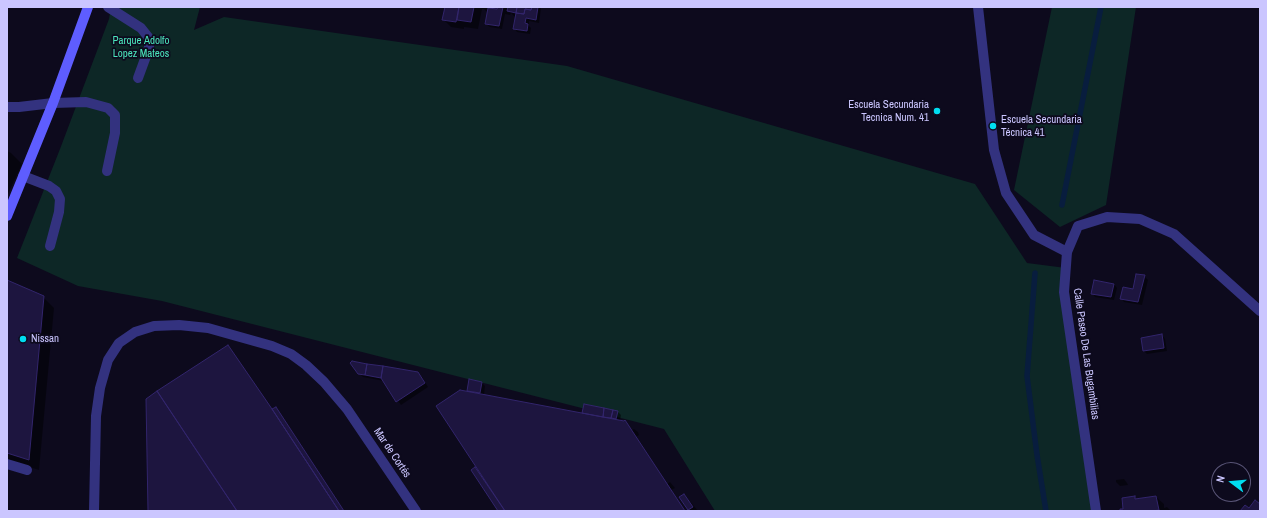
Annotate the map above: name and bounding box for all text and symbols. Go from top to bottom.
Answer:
park label: Parque Adolfo Lopez Mateos [112,34,170,60]
place label: Escuela Secundaria Tecnica Num. 41 [848,98,929,124]
marker: Escuela Secundaria Tecnica Num. 41 [932,106,942,116]
place label: Escuela Secundaria Técnica 41 [1001,113,1082,139]
marker: Escuela Secundaria Técnica 41 [988,121,998,131]
street label: Calle Paseo De Las Bugambilias [1070,288,1102,420]
place label: Nissan [31,332,59,346]
marker: Nissan [18,334,28,344]
street label: Mar de Cortés [371,426,413,480]
north arrow [1211,462,1251,502]
text: N [1213,474,1228,484]

